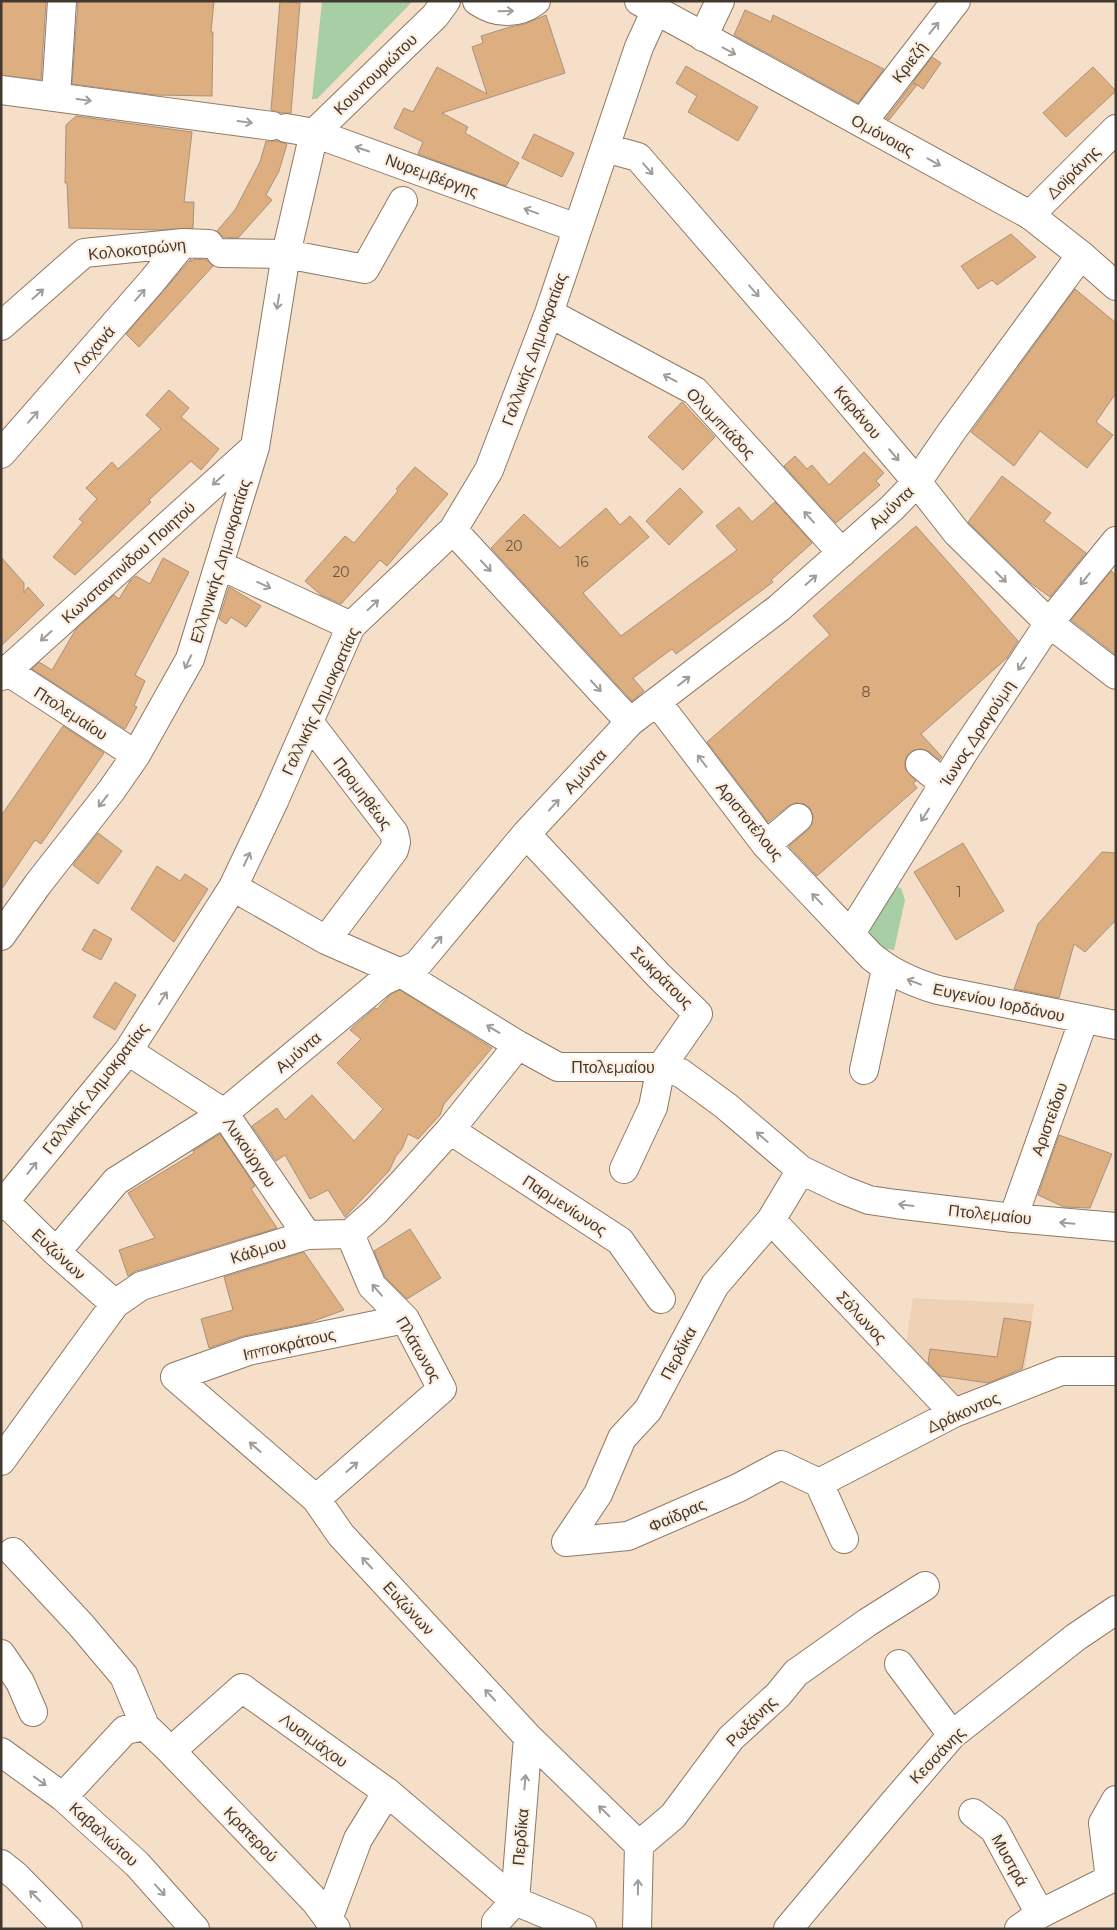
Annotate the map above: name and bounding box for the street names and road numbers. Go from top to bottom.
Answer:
street label: Κουντουριώτου [330,30,421,119]
street label: Κριεζή [888,38,931,86]
street label: Ομόνοιας [848,110,918,161]
street label: Δοϊράνης [1043,142,1104,203]
street label: Νυρεμβέργης [383,150,481,201]
street label: Κολοκοτρώνη [87,235,187,264]
street label: Γαλλικής Δημοκρατίας [498,270,571,428]
street label: Λαχανά [68,322,119,376]
street label: Καράνου [830,382,885,443]
street label: Ολυμπιάδος [682,384,759,463]
street label: Ελληνικής Δημοκρατίας [186,477,255,645]
street label: Αμύντα [865,482,917,533]
street label: Κωνσταντινίδου Ποιητού [58,497,199,627]
street label: Γαλλικής Δημοκρατίας [278,624,363,778]
street label: Ίωνος Δραγούμη [936,677,1019,791]
street label: Πτολεμαίου [30,683,111,744]
street label: Αμύντα [560,745,611,797]
street label: Προμηθέως [329,753,396,833]
street label: Αριστοτέλους [712,778,787,865]
street label: Σωκράτους [627,942,697,1013]
street label: Ευγενίου Ιορδάνου [931,979,1067,1026]
street label: Γαλλικής Δημοκρατίας [38,1019,153,1158]
street label: Αμύντα [272,1028,325,1077]
street label: Πτολεμαίου [571,1058,655,1077]
street label: Αριστείδου [1027,1080,1072,1158]
street label: Λυκούργου [219,1114,280,1191]
street label: Παρμενίωνος [519,1171,611,1240]
street label: Πτολεμαίου [947,1201,1033,1228]
street label: Ευζώνων [28,1225,89,1284]
street label: Κάδμου [228,1233,288,1268]
street label: Σόλωνος [833,1287,891,1348]
street label: Πλάτωνος [392,1313,445,1386]
street label: Περδίκα [657,1323,700,1383]
street label: Ιπποκράτους [241,1325,337,1364]
street label: Δράκοντος [924,1388,1003,1437]
street label: Φαίδρας [646,1494,709,1536]
street label: Ευζώνων [379,1578,438,1639]
street label: Ρωξάνης [722,1692,781,1751]
street label: Λυσιμάχου [276,1709,352,1771]
street label: Κεσσάνης [906,1723,969,1788]
street label: Καβαλιώτου [65,1798,142,1870]
street label: Κρατερού [220,1803,282,1866]
street label: Περδίκα [509,1808,532,1866]
street label: Μυστρά [988,1831,1032,1890]

